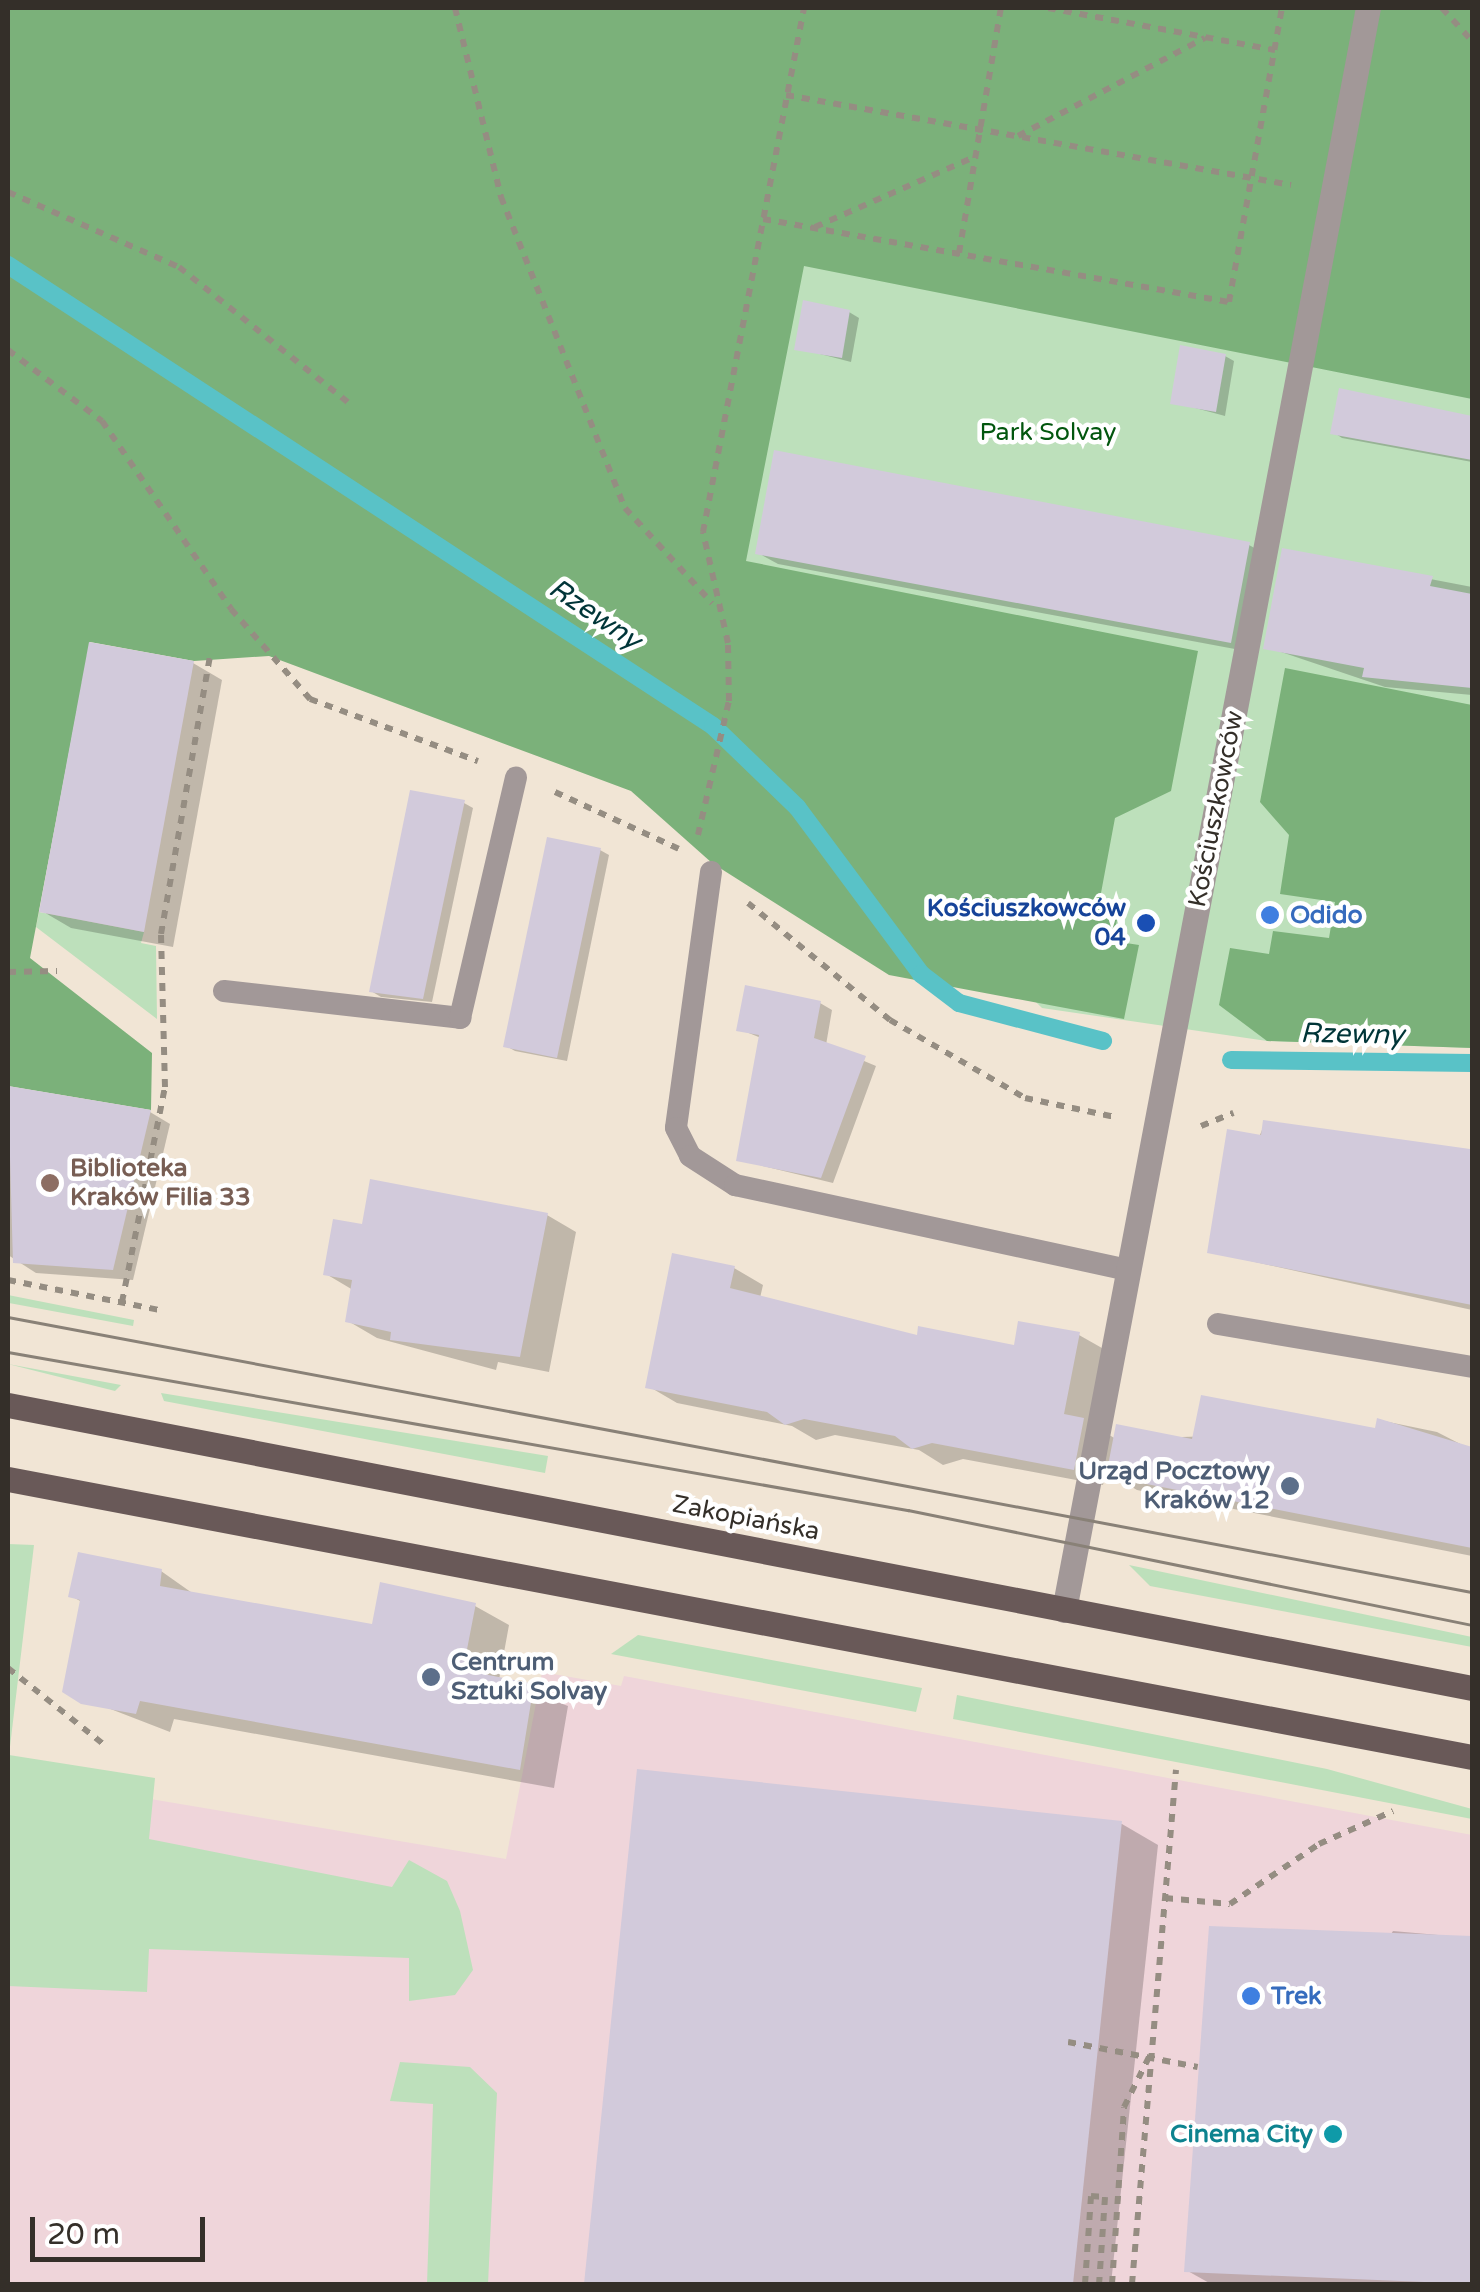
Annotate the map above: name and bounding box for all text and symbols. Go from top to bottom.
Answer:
park label: Park Solvay [979,417,1117,447]
water label: Rzewny [543,571,647,657]
street label: Kościuszkowców [1182,708,1250,910]
place label: Kościuszkowców 04 [927,894,1126,953]
place label: Odido [1290,900,1363,930]
marker: Odido [1259,904,1281,926]
marker: Kościuszkowców 04 [1135,912,1157,934]
water label: Rzewny [1300,1016,1404,1052]
place label: Biblioteka Kraków Filia 33 [70,1154,251,1213]
marker: Biblioteka Kraków Filia 33 [39,1172,61,1194]
place label: Urząd Pocztowy Kraków 12 [1078,1457,1270,1516]
marker: Urząd Pocztowy Kraków 12 [1279,1475,1301,1497]
street label: Zakopiańska [670,1489,822,1547]
place label: Centrum Sztuki Solvay [451,1648,607,1707]
marker: Centrum Sztuki Solvay [420,1666,442,1688]
place label: Trek [1271,1981,1322,2011]
marker: Trek [1240,1985,1262,2007]
place label: Cinema City [1170,2119,1313,2149]
marker: Cinema City [1322,2123,1344,2145]
scale bar [35,2197,210,2259]
text: 20 m [47,2216,120,2253]

